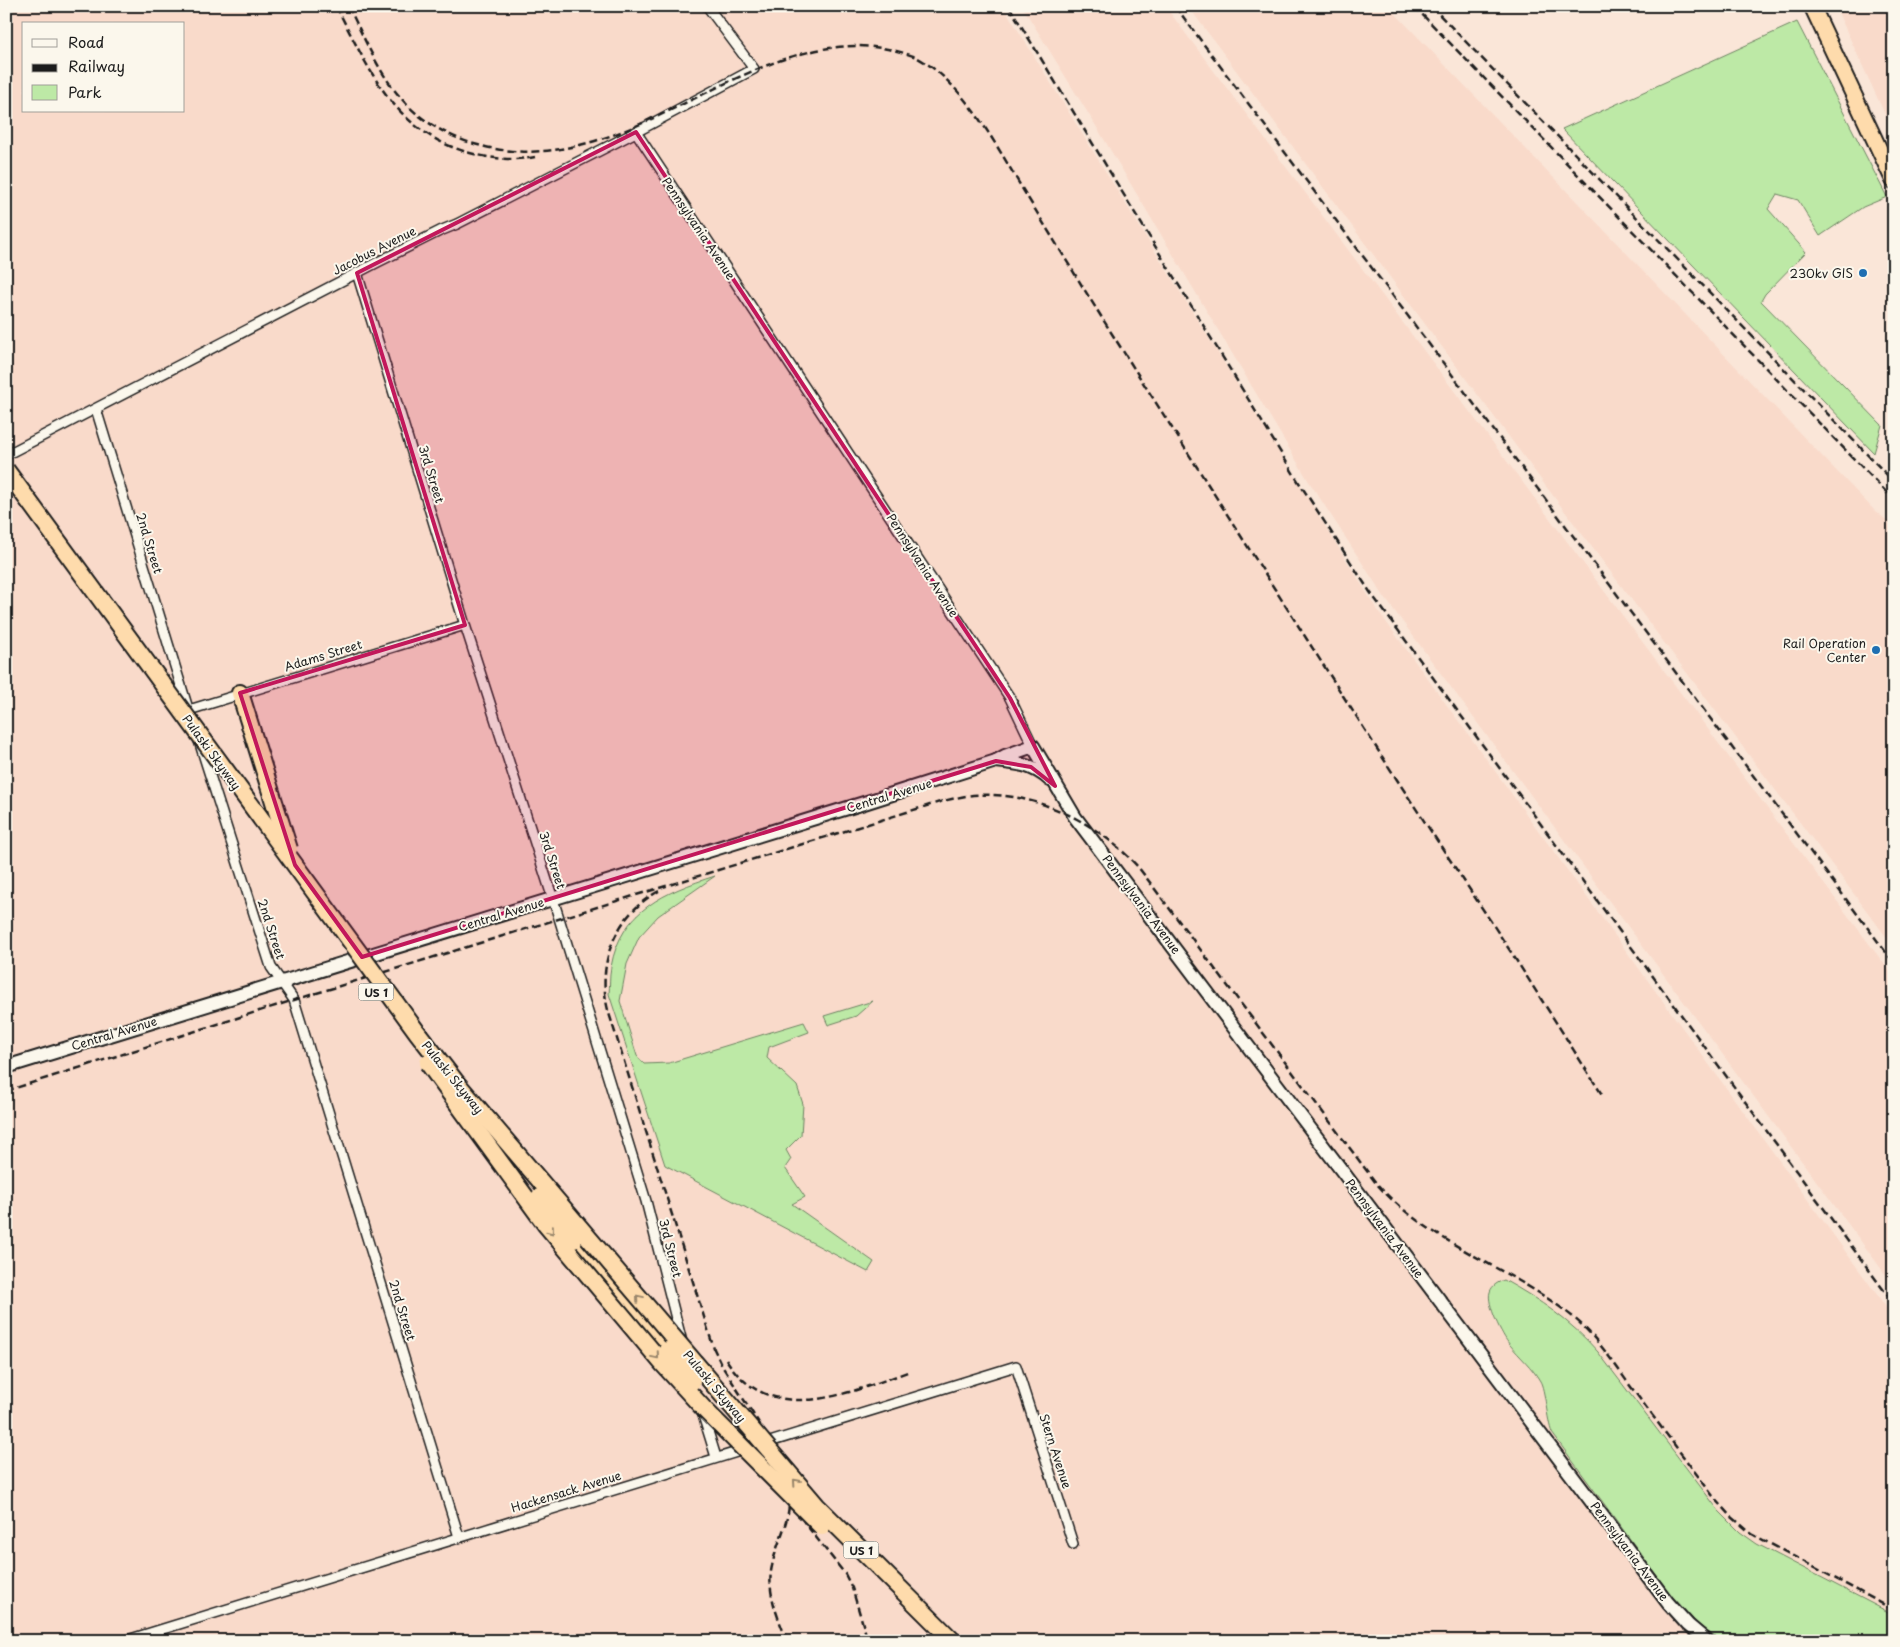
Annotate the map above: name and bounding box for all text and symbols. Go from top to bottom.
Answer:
legend [22,22,185,112]
text: Road [68,30,104,53]
text: Railway [68,54,125,77]
text: Park [68,80,102,103]
street label: Pennsylvania Avenue [658,173,740,283]
street label: Jacobus Avenue [329,221,419,279]
place label: 230kv GIS [1790,264,1853,282]
marker: 230kv GIS [1857,267,1869,279]
street label: 3rd Street [415,443,449,505]
street label: 2nd Street [132,510,168,576]
street label: Pennsylvania Avenue [883,510,964,621]
place label: Rail Operation Center [1783,634,1866,666]
street label: Adams Street [282,635,364,675]
marker: Rail Operation Center [1870,644,1882,656]
street label: Pulaski Skyway [178,711,246,793]
street label: Central Avenue [844,773,934,817]
street label: 3rd Street [535,829,571,891]
street label: Pennsylvania Avenue [1099,851,1186,958]
street label: Central Avenue [456,892,546,936]
street label: 2nd Street [254,897,290,962]
road number: US 1 [358,984,394,1000]
street label: Central Avenue [69,1011,159,1055]
street label: Pulaski Skyway [418,1037,488,1117]
street label: Pennsylvania Avenue [1342,1175,1429,1282]
street label: 3rd Street [655,1217,687,1279]
one-way arrow [546,1225,554,1234]
street label: 2nd Street [385,1277,421,1343]
one-way arrow [637,1295,645,1304]
street label: Pulaski Skyway [679,1346,751,1426]
one-way arrow [650,1350,658,1359]
street label: Stern Avenue [1035,1411,1077,1491]
street label: Hackensack Avenue [509,1466,624,1516]
one-way arrow [793,1478,802,1487]
street label: Pennsylvania Avenue [1587,1498,1674,1605]
road number: US 1 [844,1542,878,1558]

